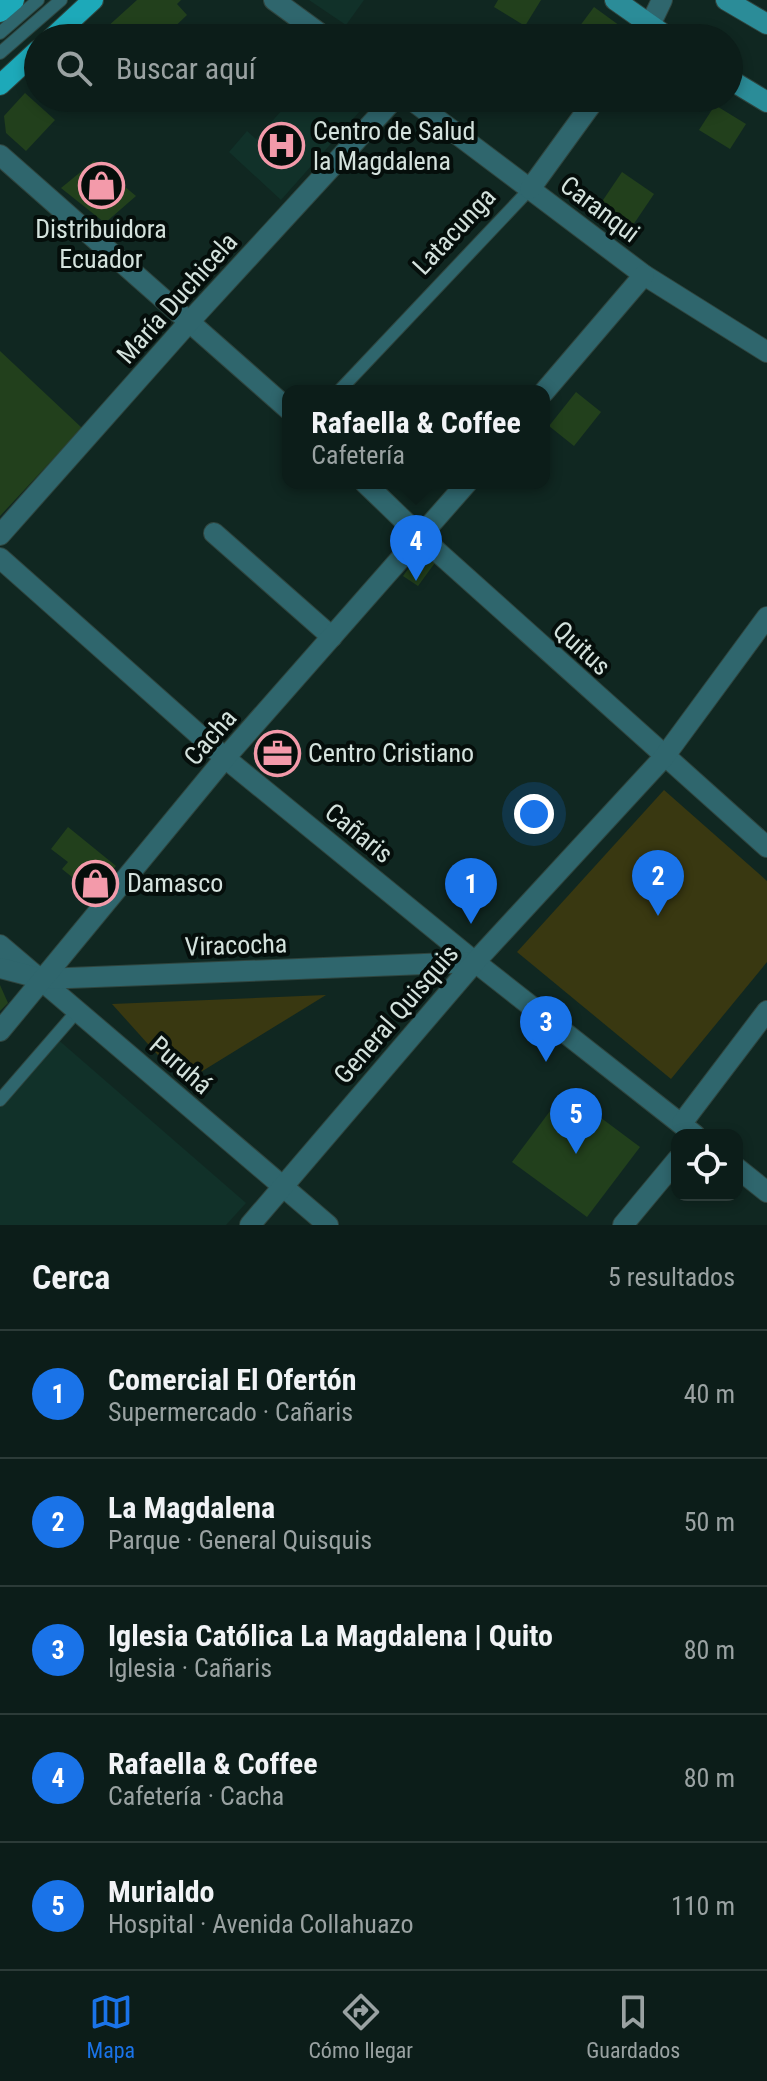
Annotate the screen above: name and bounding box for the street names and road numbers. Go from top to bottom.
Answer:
street label: Caranqui [555,170,645,248]
street label: Latacunga [406,181,502,281]
street label: María Duchicela [111,227,243,369]
street label: Quitus [547,615,617,681]
street label: Cacha [178,703,242,771]
street label: Cañaris [319,797,399,869]
street label: Viracocha [184,928,288,962]
street label: General Quisquis [328,939,464,1089]
street label: Puruhá [144,1030,218,1100]

